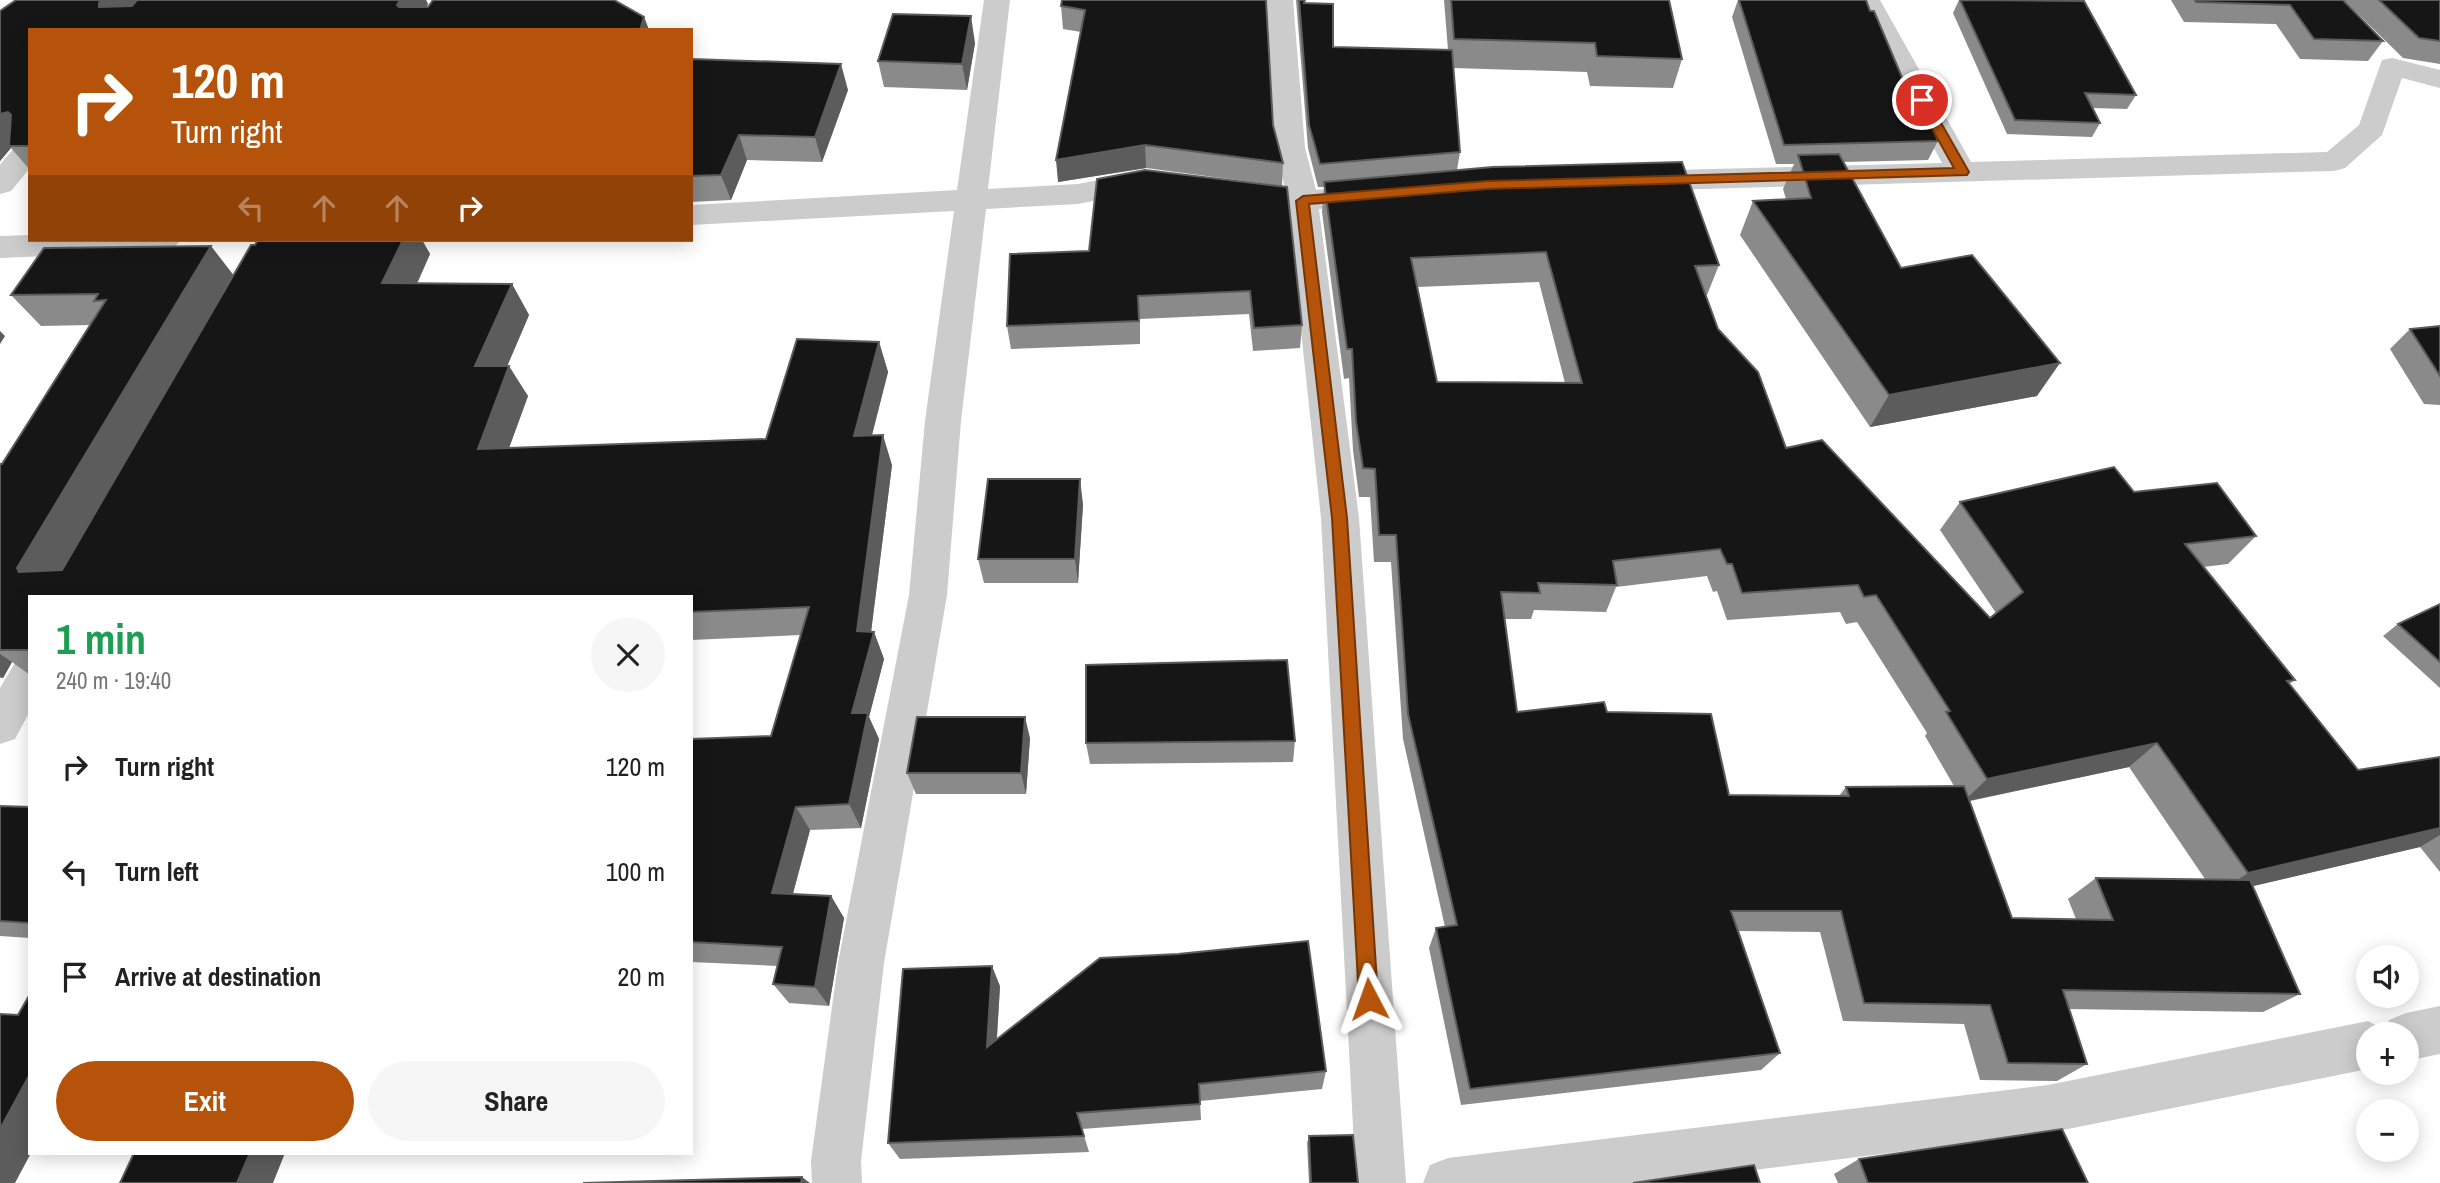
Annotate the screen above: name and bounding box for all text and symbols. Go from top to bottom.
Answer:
text: 120 m [171,47,285,113]
icon: right [56,56,147,147]
pin [1892,70,1952,130]
icon: arrive [1903,81,1941,119]
text: Turn right [171,110,283,153]
icon: left [232,189,270,227]
icon: ahead [305,189,343,227]
icon: ahead [378,189,416,227]
icon: right [451,189,489,227]
text: 1 min [56,611,146,667]
button: close [591,618,665,692]
text: 240 m · 19:40 [56,665,171,696]
icon: right [56,748,94,786]
text: Turn right [115,749,214,784]
text: 120 m [606,749,665,784]
icon: left [56,853,94,891]
text: Turn left [115,854,199,889]
text: 100 m [606,854,665,889]
map controls [2356,945,2419,1162]
button: sound [2356,945,2419,1008]
icon: arrive [56,958,94,996]
text: Arrive at destination [115,959,321,994]
text: 20 m [618,959,665,994]
position arrow [1332,962,1406,1036]
button: + [2356,1022,2419,1085]
button: Exit [56,1061,354,1141]
button: Share [368,1061,665,1141]
button: − [2356,1099,2419,1162]

